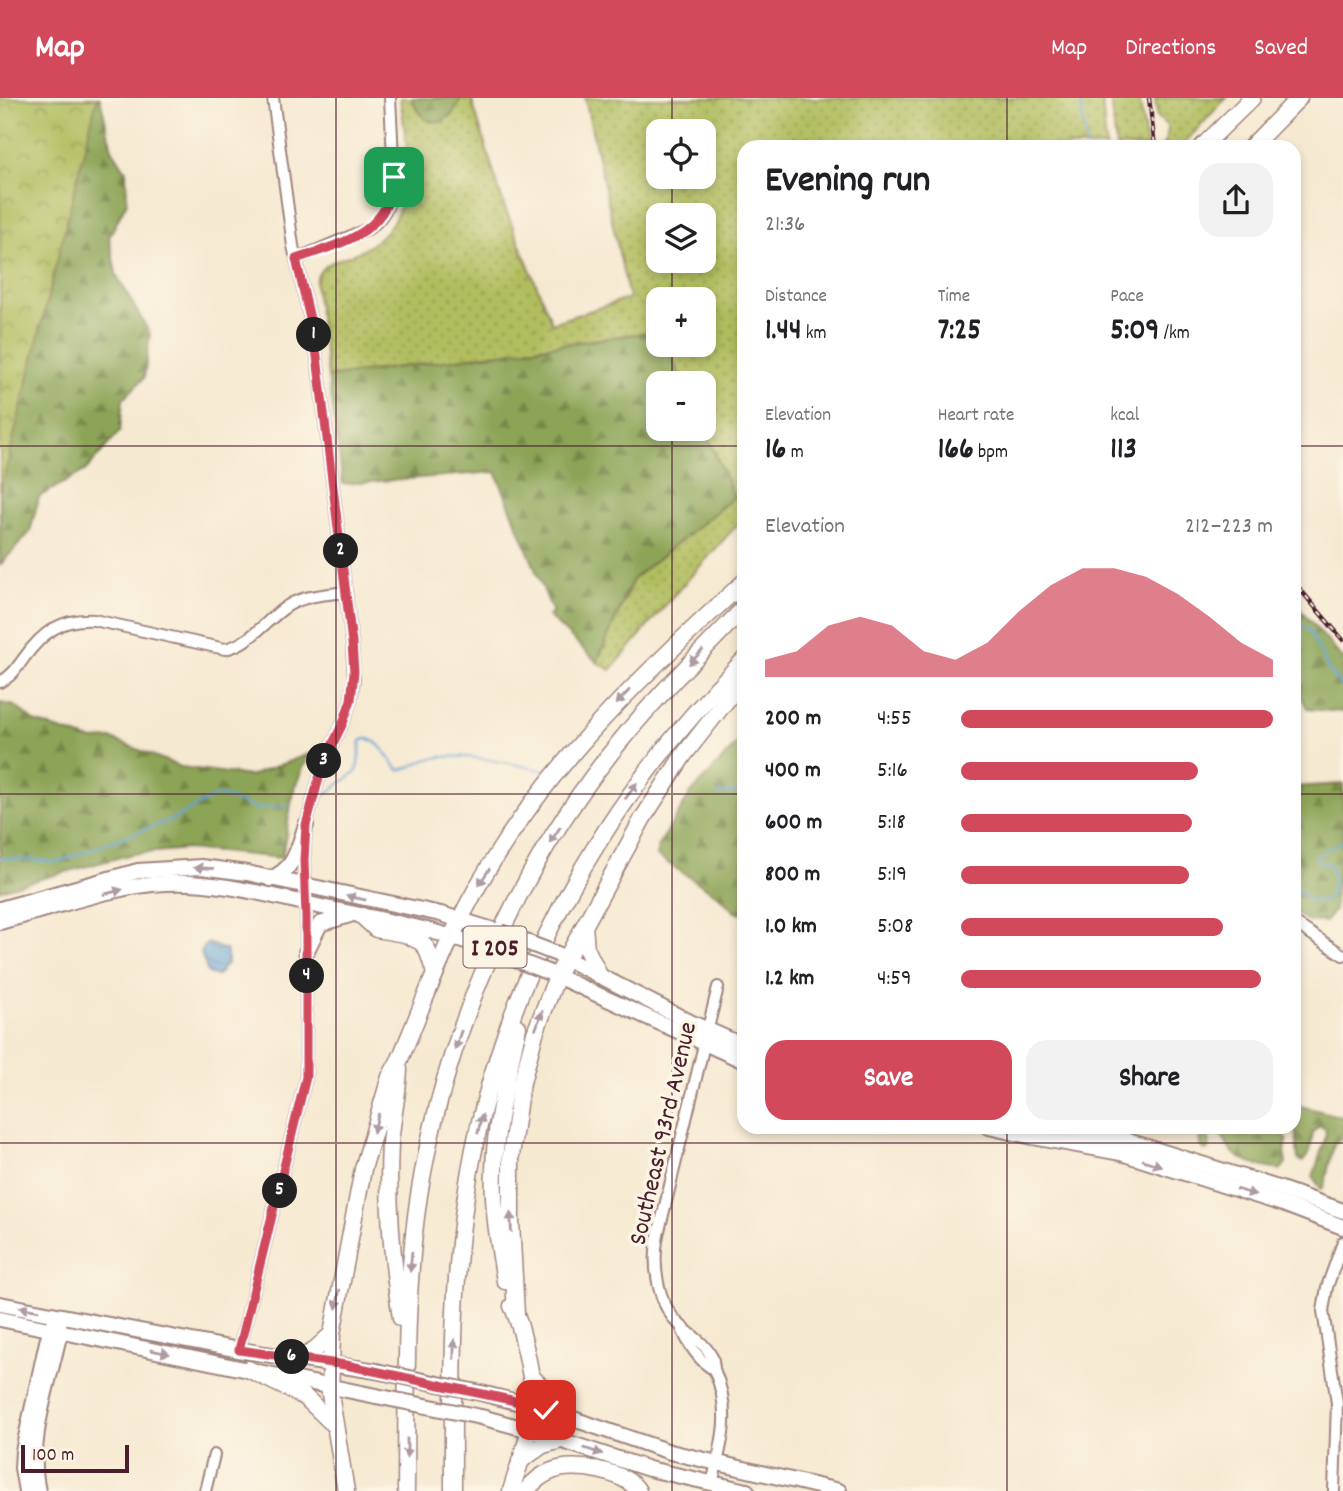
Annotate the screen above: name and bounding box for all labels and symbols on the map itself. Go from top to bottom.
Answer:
pin [364,147,424,207]
pin: 1 [296,317,332,352]
pin: 2 [324,533,358,568]
one-way arrow [689,648,705,665]
one-way arrow [614,689,631,706]
pin: 3 [306,744,342,778]
one-way arrow [624,782,638,800]
one-way arrow [548,825,561,844]
one-way arrow [193,862,215,873]
one-way arrow [477,868,490,887]
one-way arrow [102,886,124,897]
one-way arrow [345,892,367,903]
road number: I 205 [463,926,526,968]
pin: 4 [290,958,324,994]
one-way arrow [534,1010,545,1031]
street label: Southeast 93rd Avenue [621,1018,708,1249]
one-way arrow [452,1029,463,1050]
one-way arrow [370,1113,380,1134]
one-way arrow [475,1113,486,1135]
one-way arrow [1142,1158,1163,1168]
pin: 5 [262,1174,298,1208]
one-way arrow [1236,1187,1257,1198]
one-way arrow [505,1211,517,1233]
one-way arrow [406,1251,417,1273]
one-way arrow [332,1288,343,1310]
one-way arrow [18,1303,40,1314]
one-way arrow [448,1338,460,1360]
pin: 6 [274,1340,310,1374]
one-way arrow [149,1347,171,1358]
pin [516,1380,576,1440]
one-way arrow [401,1437,413,1459]
scale bar [21,1442,130,1474]
one-way arrow [582,1446,603,1457]

